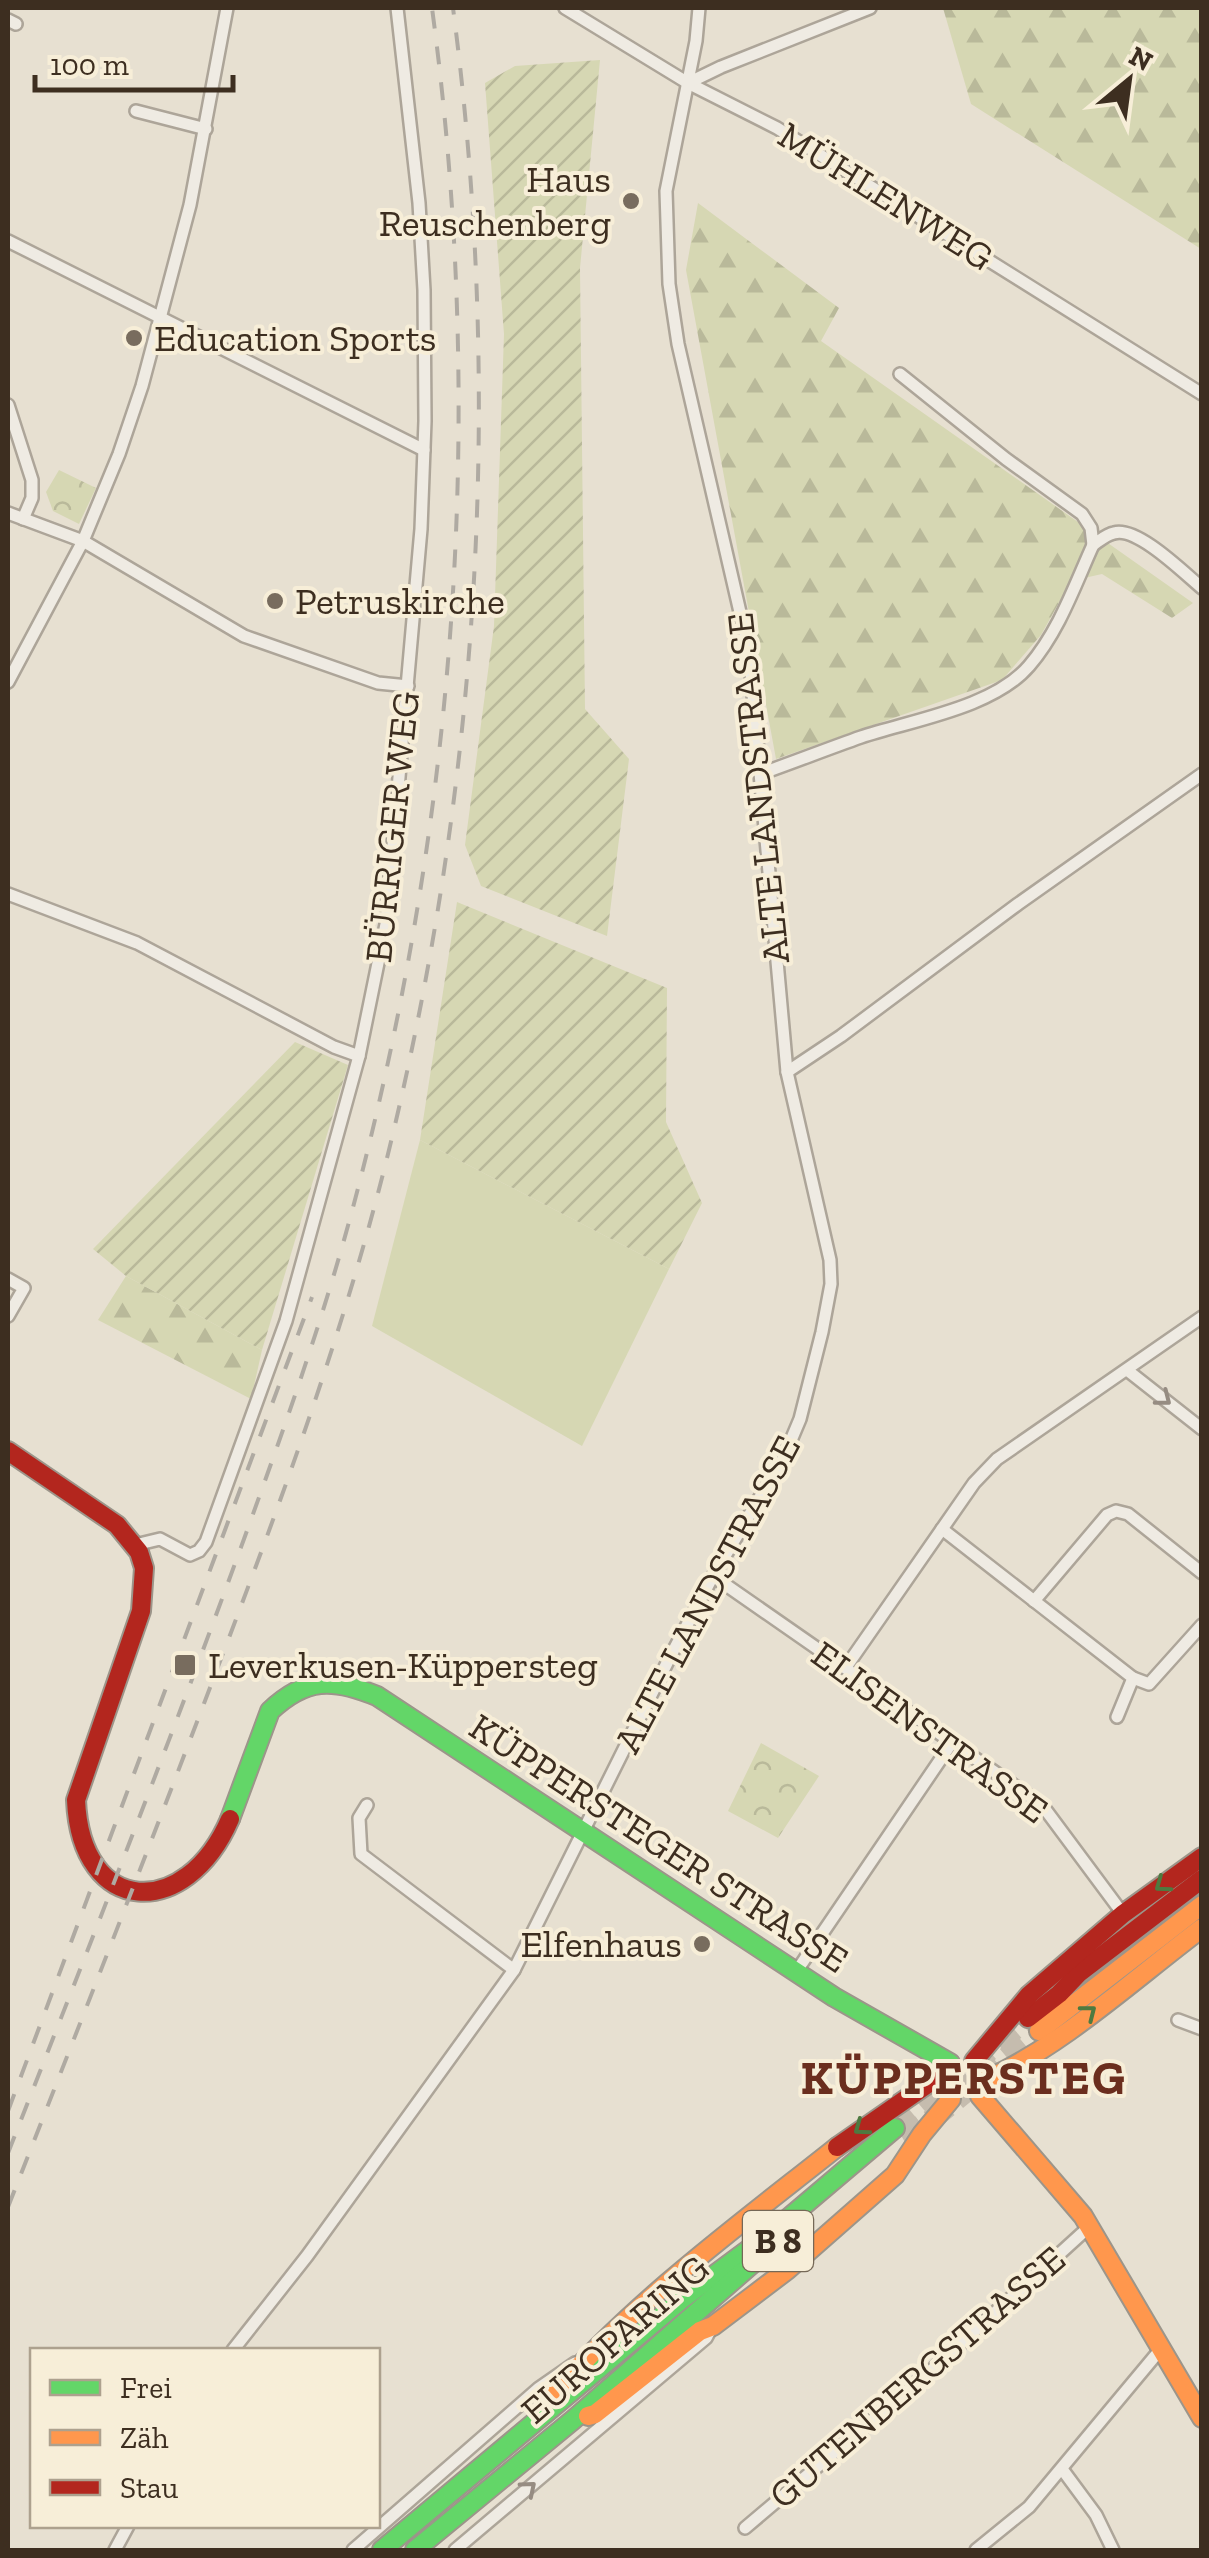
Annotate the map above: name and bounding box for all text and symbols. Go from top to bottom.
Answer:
scale bar [35,30,232,92]
north arrow [1079,30,1179,130]
text: N [1124,39,1158,78]
text: 100 m [50,47,129,83]
street label: MÜHLENWEG [770,112,1002,280]
place label: Haus Reuschenberg [379,156,611,246]
marker: Haus Reuschenberg [620,190,642,212]
place label: Education Sports [154,315,436,361]
marker: Education Sports [123,327,145,349]
place label: Petruskirche [295,578,505,624]
marker: Petruskirche [264,590,286,612]
street label: ALTE LANDSTRASSE [717,610,799,966]
street label: BÜRRIGER WEG [355,689,429,965]
one-way arrow [1153,1387,1171,1405]
street label: ALTE LANDSTRASSE [604,1427,810,1761]
street label: ELISENSTRASSE [803,1631,1057,1833]
place label: Leverkusen-Küppersteg [208,1642,598,1688]
marker: Leverkusen-Küppersteg [172,1652,198,1678]
street label: KÜPPERSTEGER STRASSE [461,1703,857,1983]
one-way arrow [1155,1873,1174,1892]
place label: Elfenhaus [520,1921,682,1967]
marker: Elfenhaus [691,1933,713,1955]
one-way arrow [1078,2007,1096,2024]
district label: KÜPPERSTEG [800,2049,1128,2106]
one-way arrow [854,2117,872,2134]
road number: B 8 [743,2211,813,2271]
street label: GUTENBERGSTRASSE [760,2236,1074,2518]
street label: EUROPARING [512,2245,718,2433]
legend [30,2348,380,2528]
text: Frei [120,2370,172,2406]
text: Zäh [120,2420,169,2456]
text: Stau [120,2470,179,2506]
one-way arrow [518,2481,536,2499]

